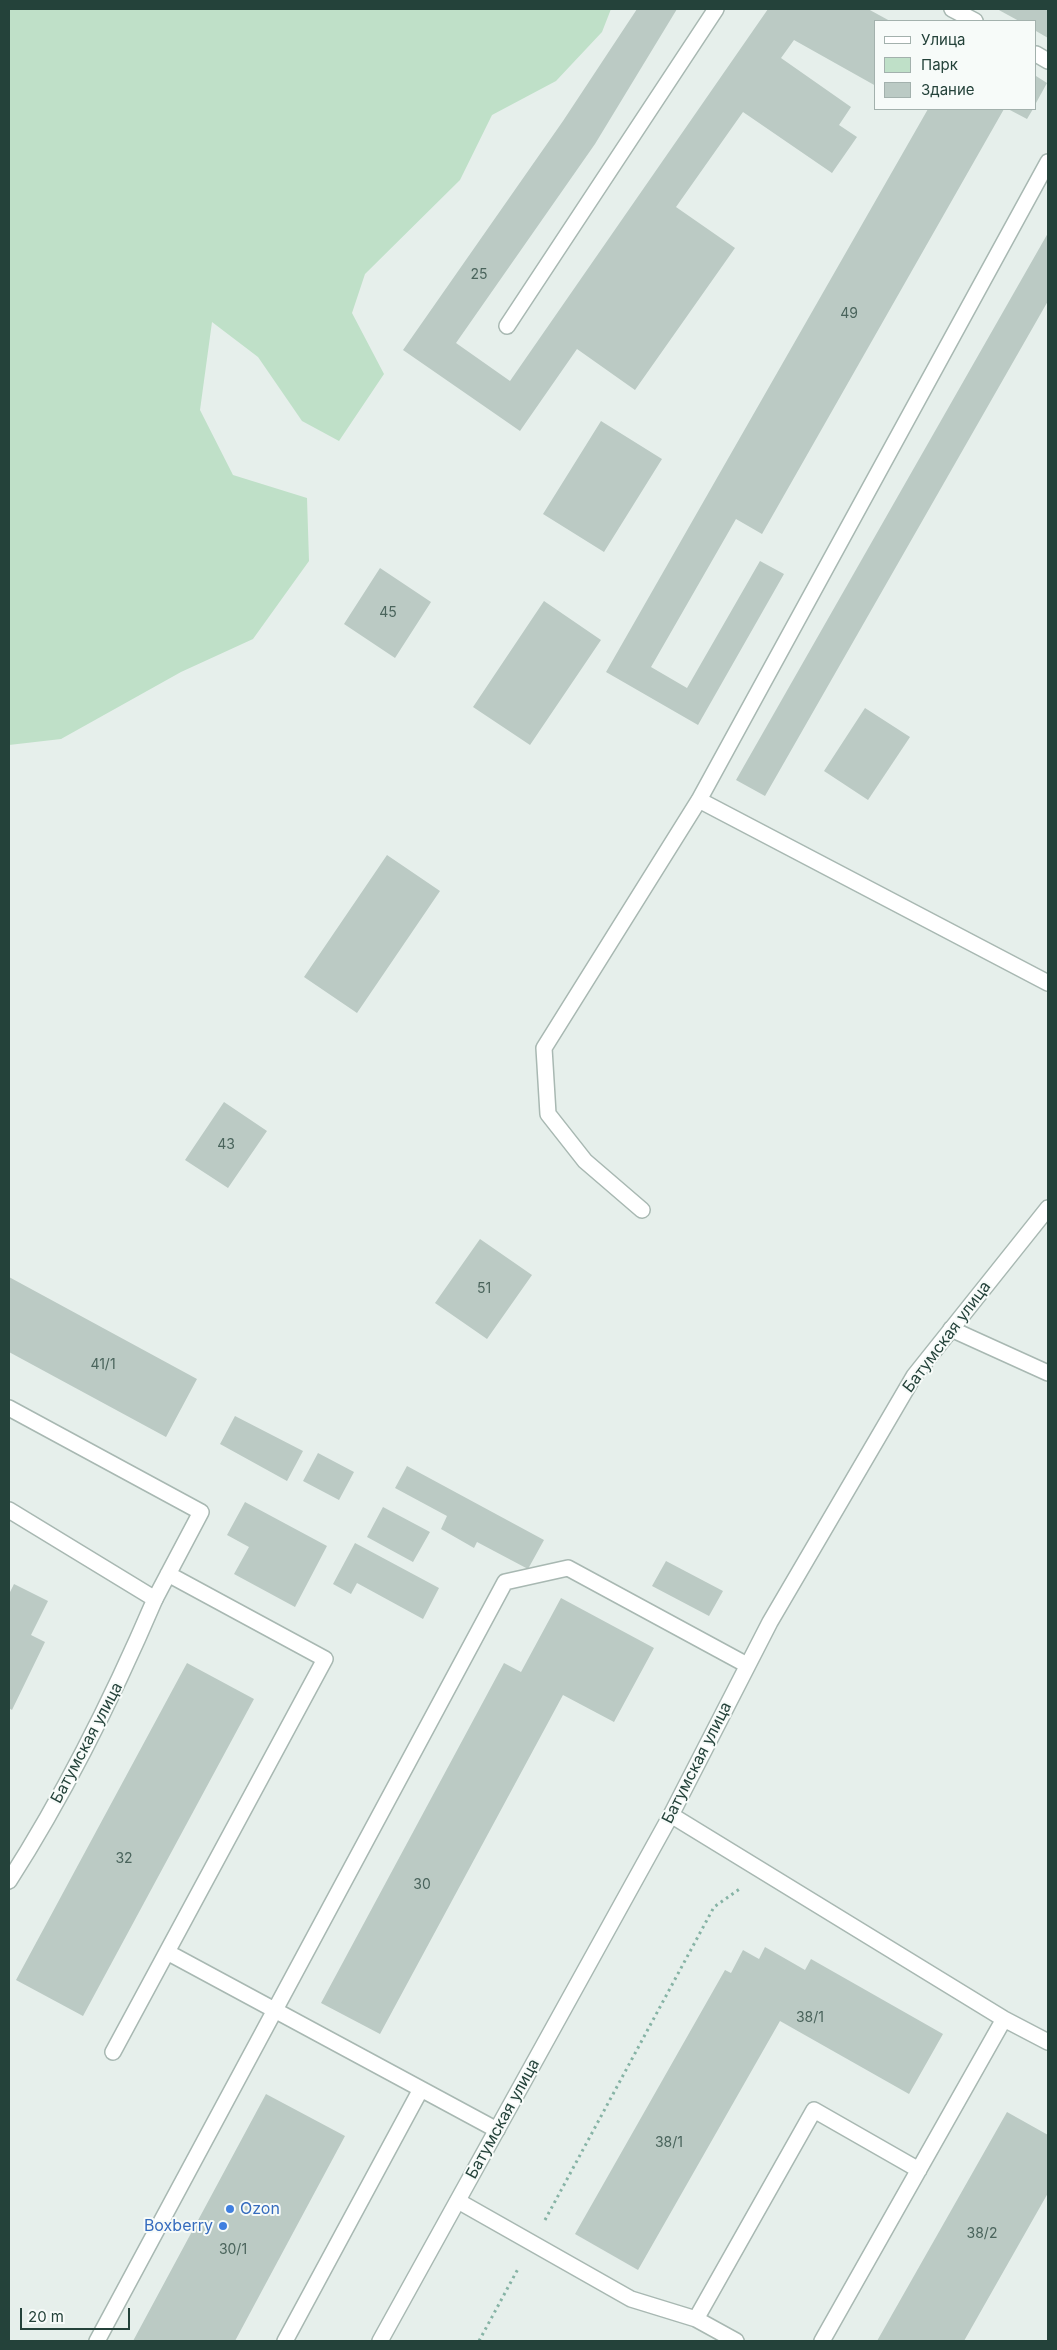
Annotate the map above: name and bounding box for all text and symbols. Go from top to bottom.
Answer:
legend [874,20,1037,110]
text: Улица [921,30,965,49]
text: Парк [921,55,958,74]
text: Здание [921,80,975,99]
house number: 25 [470,267,488,283]
house number: 49 [840,306,858,322]
house number: 45 [379,605,397,621]
house number: 43 [217,1137,235,1153]
street label: Батумская улица [899,1278,995,1396]
house number: 51 [477,1281,491,1297]
house number: 41/1 [90,1357,116,1373]
street label: Батумская улица [47,1679,127,1807]
street label: Батумская улица [658,1699,736,1827]
house number: 32 [115,1851,133,1867]
house number: 30 [413,1877,431,1893]
house number: 38/1 [796,2010,824,2026]
street label: Батумская улица [462,2056,544,2182]
house number: 38/1 [655,2135,683,2151]
place label: Ozon [240,2199,280,2219]
marker: Ozon [224,2203,236,2215]
place label: Boxberry [144,2216,213,2236]
marker: Boxberry [217,2220,229,2232]
house number: 38/2 [967,2226,997,2242]
house number: 30/1 [219,2242,247,2258]
scale bar [22,2298,132,2330]
text: 20 m [28,2307,64,2326]

